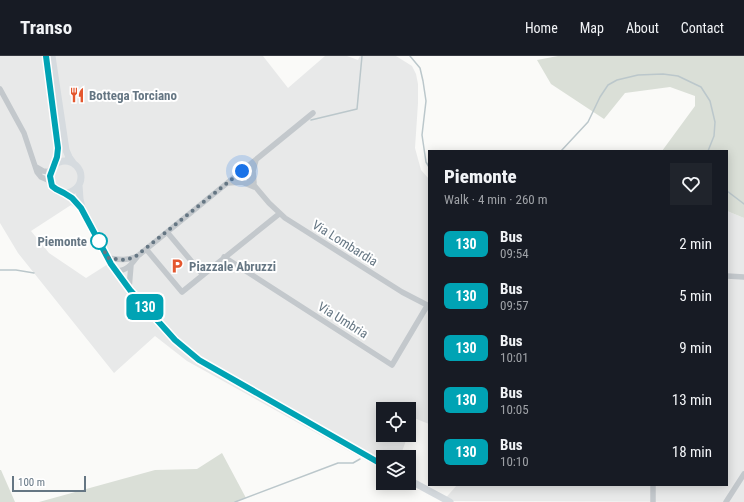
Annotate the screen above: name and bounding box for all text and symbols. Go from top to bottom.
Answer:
text: Transo [20,16,72,39]
text: Home [525,20,558,36]
text: Map [580,20,604,36]
text: About [626,20,659,36]
text: Contact [681,20,724,36]
restaurant icon: Bottega Torciano [68,86,86,104]
place label: Bottega Torciano [89,88,177,103]
your location [232,161,252,181]
button: heart [670,163,712,205]
text: Piemonte [444,165,517,188]
text: Walk · 4 min · 260 m [444,192,548,207]
street label: Via Lombardia [310,217,380,269]
text: Bus [500,228,523,246]
marker: Piemonte [90,232,108,250]
place label: Piemonte [37,234,87,249]
text: 2 min [679,235,712,253]
text: 130 [455,236,477,252]
text: 09:54 [500,246,529,261]
parking icon: Piazzale Abruzzi [168,257,186,275]
place label: Piazzale Abruzzi [189,259,276,274]
text: Bus [500,280,523,298]
text: 5 min [679,287,712,305]
text: 130 [455,288,477,304]
line badge: 130 [122,294,168,320]
text: 09:57 [500,298,529,313]
text: 130 [134,299,156,315]
street label: Via Umbria [315,299,371,341]
text: Bus [500,332,523,350]
text: 9 min [679,339,712,357]
text: 130 [455,340,477,356]
text: 10:01 [500,350,529,365]
text: Bus [500,384,523,402]
text: 13 min [672,391,712,409]
text: 130 [455,392,477,408]
map controls [376,402,416,490]
button: locate [376,402,416,442]
text: 10:05 [500,402,529,417]
text: Bus [500,436,523,454]
text: 18 min [672,443,712,461]
text: 130 [455,444,477,460]
button: layers [376,450,416,490]
text: 10:10 [500,454,529,469]
scale bar [12,474,86,493]
text: 100 m [18,476,45,489]

